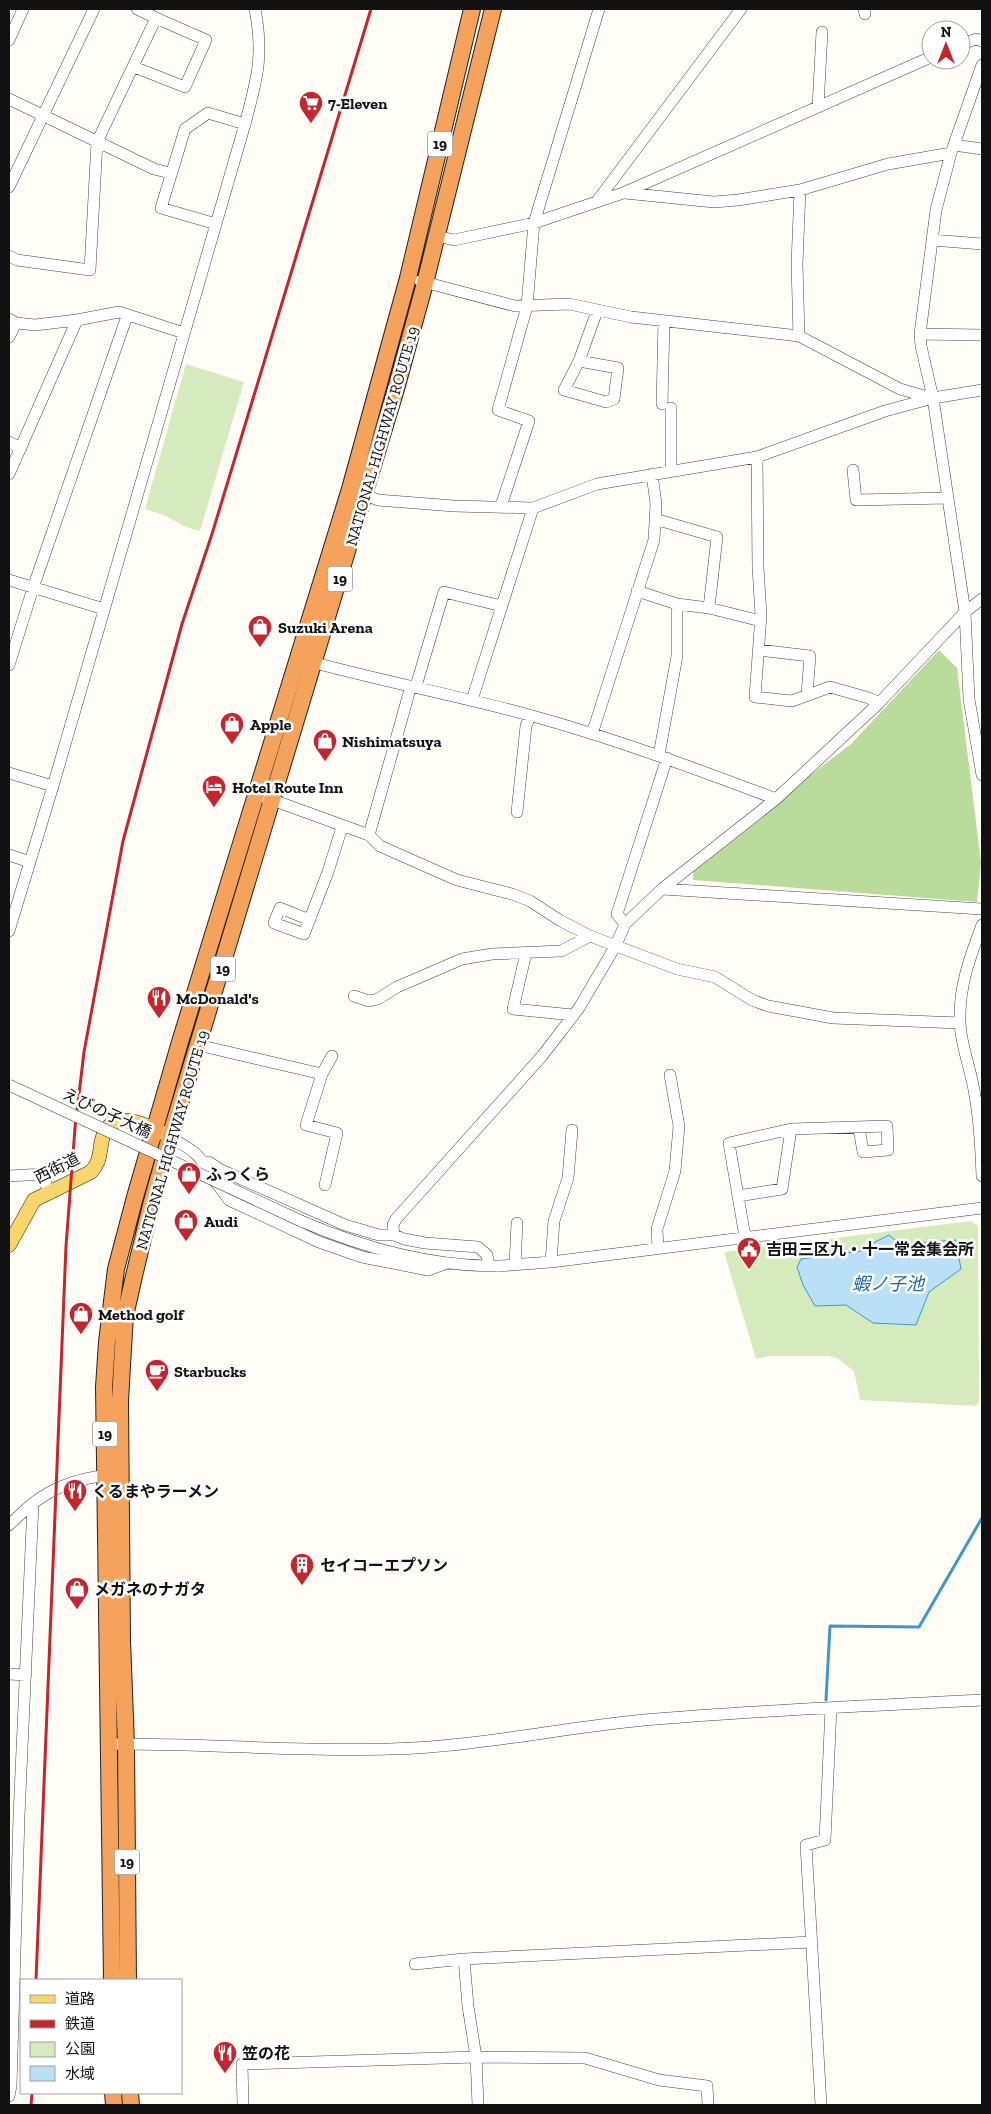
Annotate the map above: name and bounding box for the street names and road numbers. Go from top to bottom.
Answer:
road number: 19 [428,132,452,156]
street label: NATIONAL HIGHWAY ROUTE 19 [341,324,423,548]
road number: 19 [328,566,352,592]
road number: 19 [210,956,236,982]
street label: NATIONAL HIGHWAY ROUTE 19 [131,1028,213,1252]
street label: えびの子大橋 [59,1084,155,1142]
street label: 西街道 [31,1149,83,1187]
road number: 19 [92,1422,118,1446]
road number: 19 [114,1850,140,1874]

